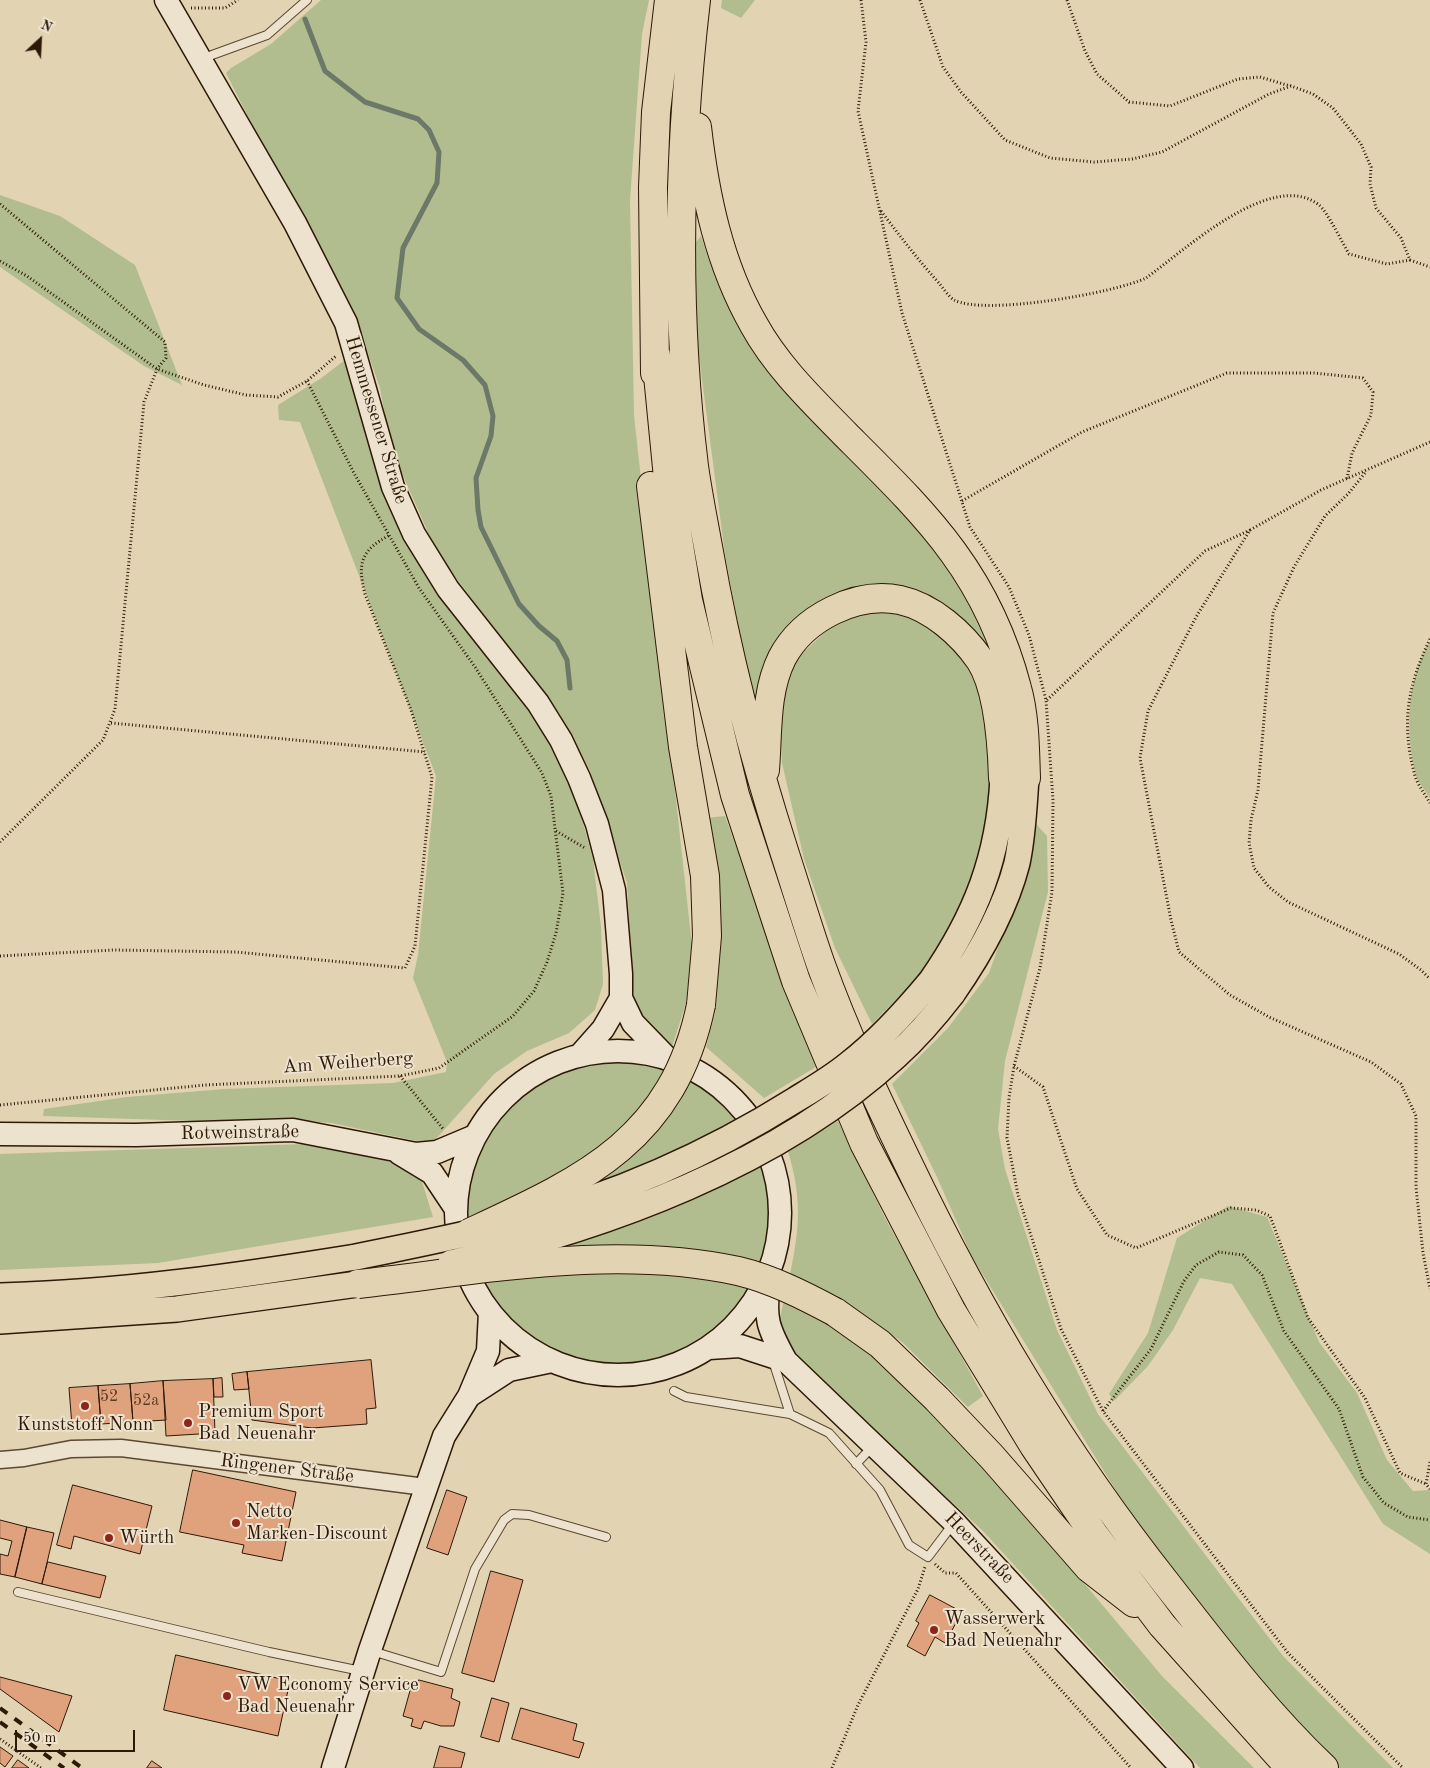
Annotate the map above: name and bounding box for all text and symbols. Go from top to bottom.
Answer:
north arrow [15,15,65,65]
text: N [39,18,54,35]
street label: Hemmessener Straße [340,333,412,507]
street label: Am Weiherberg [282,1047,414,1079]
street label: Rotweinstraße [181,1121,299,1145]
house number: 52 [100,1387,118,1407]
house number: 52a [133,1391,159,1411]
marker: Kunststoff Nonn [79,1400,91,1412]
place label: Premium Sport Bad Neuenahr [198,1401,324,1445]
place label: Kunststoff Nonn [17,1414,153,1436]
marker: Premium Sport Bad Neuenahr [182,1417,194,1429]
street label: Ringener Straße [219,1449,355,1489]
place label: Netto Marken-Discount [246,1501,388,1545]
street label: Heerstraße [939,1507,1019,1589]
marker: Netto Marken-Discount [230,1517,242,1529]
place label: Würth [119,1527,174,1549]
marker: Würth [103,1532,115,1544]
place label: Wasserwerk Bad Neuenahr [944,1608,1062,1652]
marker: Wasserwerk Bad Neuenahr [928,1624,940,1636]
place label: VW Economy Service Bad Neuenahr [237,1674,419,1718]
marker: VW Economy Service Bad Neuenahr [221,1690,233,1702]
scale bar [18,1720,138,1752]
text: 50 m [23,1731,57,1746]

